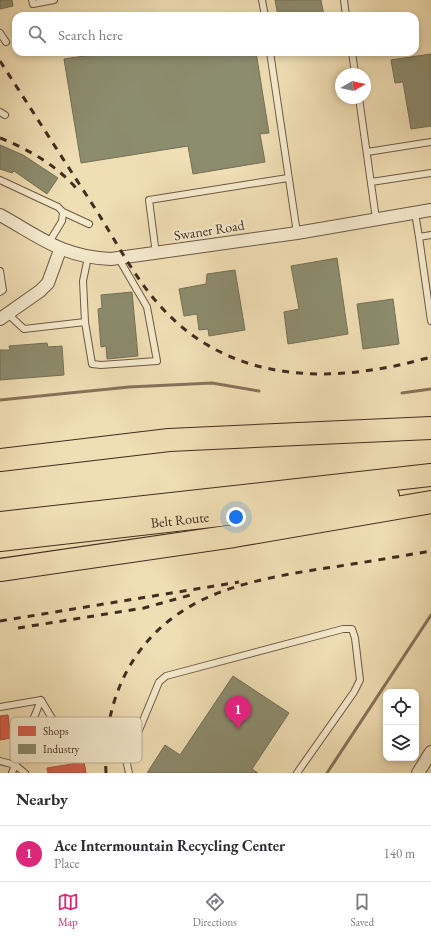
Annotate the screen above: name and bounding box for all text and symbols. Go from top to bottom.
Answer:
search box [12,12,419,56]
icon: search [26,23,48,45]
text: Search here [58,25,123,44]
north arrow [335,68,371,104]
street label: Swaner Road [172,215,246,244]
street label: Belt Route [150,507,210,532]
your location [226,507,246,527]
map controls [383,689,419,761]
button: locate [383,689,419,725]
pin: 1 [225,696,251,729]
legend [10,717,142,763]
text: Shops [43,724,69,738]
button: layers [383,725,419,761]
text: Industry [43,742,80,756]
text: Nearby [16,788,68,810]
text: Ace Intermountain Recycling Center [54,836,285,855]
text: 1 [26,845,32,862]
text: 140 m [384,845,415,862]
text: Place [54,855,80,872]
tab: Map [57,891,79,929]
tab: Directions [193,891,237,929]
tab: Saved [351,891,374,929]

